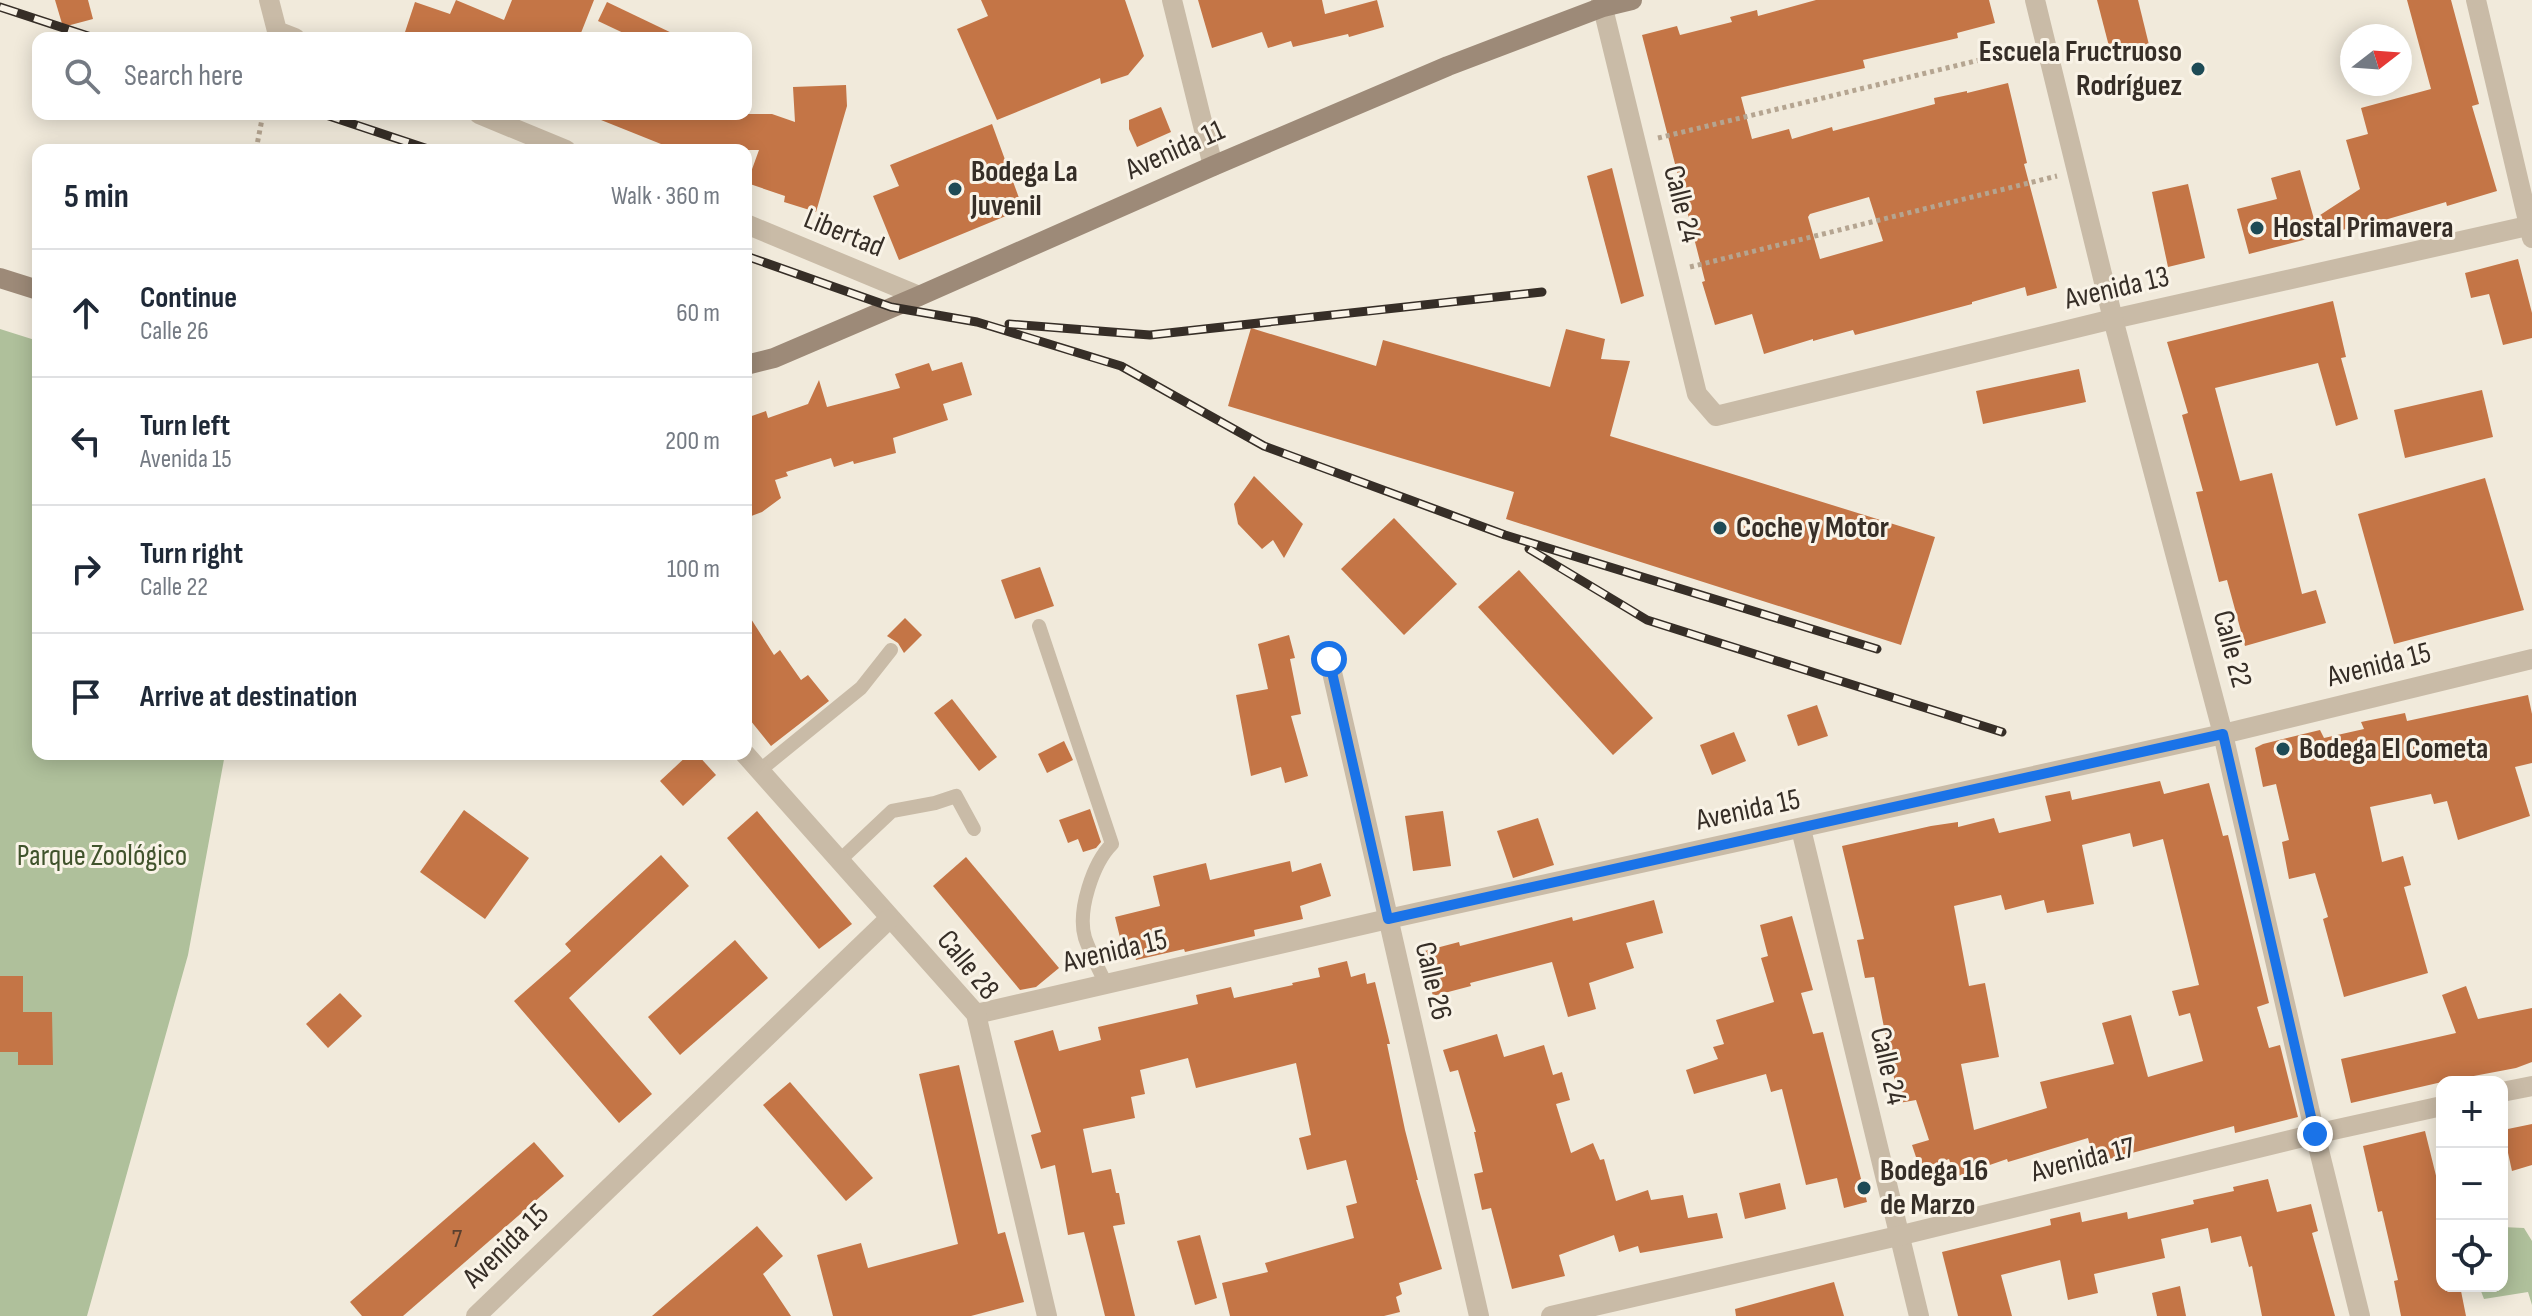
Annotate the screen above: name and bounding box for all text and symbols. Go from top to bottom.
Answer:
north arrow [2340,24,2412,96]
search box [32,32,752,120]
place label: Escuela Fructruoso Rodríguez [1979,34,2182,104]
icon: search [60,54,104,98]
text: Search here [124,58,243,94]
marker: Escuela Fructruoso Rodríguez [2189,60,2207,78]
street label: Avenida 11 [1119,112,1230,188]
place label: Bodega La Juvenil [970,154,1078,224]
street label: Calle 24 [1655,162,1709,246]
text: 5 min [64,176,129,217]
marker: Bodega La Juvenil [946,180,964,198]
text: Walk · 360 m [611,181,720,212]
street label: Libertad [799,201,889,265]
place label: Hostal Primavera [2273,210,2454,246]
marker: Hostal Primavera [2248,219,2266,237]
street label: Avenida 13 [2060,259,2173,318]
text: Continue [140,280,237,316]
icon: ahead [64,291,108,335]
text: 60 m [676,298,720,329]
text: Calle 26 [140,316,209,347]
text: Turn left [140,408,230,444]
icon: left [64,419,108,463]
text: 200 m [665,426,720,457]
text: Avenida 15 [140,444,232,475]
place label: Coche y Motor [1736,510,1889,546]
marker: Coche y Motor [1711,519,1729,537]
text: Turn right [140,536,243,572]
icon: right [64,547,108,591]
text: 100 m [667,554,720,585]
text: Calle 22 [140,572,208,603]
street label: Calle 22 [2204,607,2260,691]
street label: Avenida 15 [2322,635,2435,695]
route start [1311,641,1347,677]
icon: arrive [64,675,108,719]
text: Arrive at destination [140,679,357,715]
place label: Bodega El Cometa [2299,731,2488,767]
marker: Bodega El Cometa [2274,740,2292,758]
street label: Avenida 15 [1692,781,1803,839]
park label: Parque Zoológico [17,838,187,874]
street label: Avenida 15 [1058,922,1171,981]
street label: Calle 28 [929,923,1007,1007]
street label: Calle 26 [1407,938,1459,1024]
street label: Calle 24 [1862,1024,1914,1108]
map controls [2436,1076,2508,1292]
button: + [2436,1076,2508,1148]
route end [2297,1116,2333,1152]
street label: Avenida 17 [2026,1130,2139,1190]
button: − [2436,1148,2508,1220]
place label: Bodega 16 de Marzo [1880,1153,1988,1223]
marker: Bodega 16 de Marzo [1855,1179,1873,1197]
street label: Avenida 15 [455,1196,557,1296]
button: locate [2436,1220,2508,1292]
house number: 7 [452,1224,463,1255]

